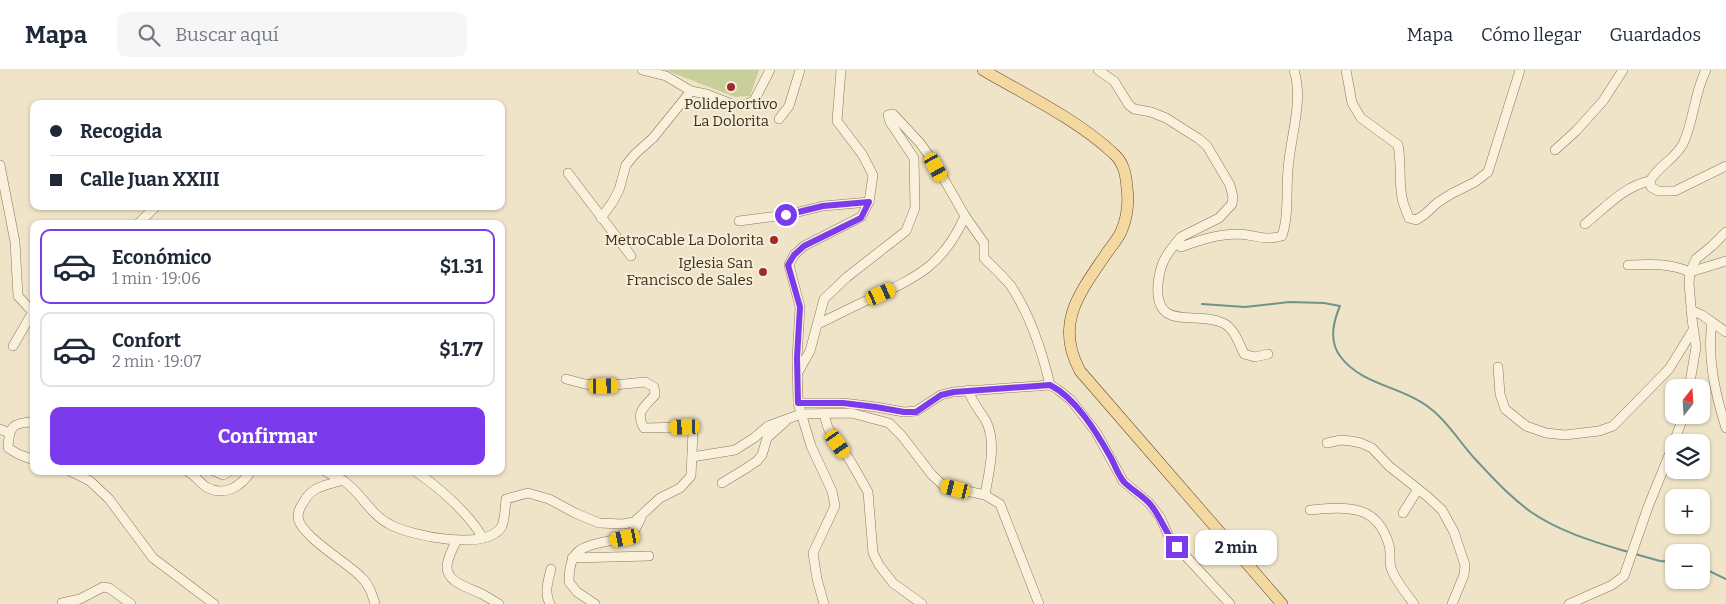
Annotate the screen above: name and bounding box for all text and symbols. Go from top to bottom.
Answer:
search box [117,12,467,57]
text: Mapa [25,21,87,49]
icon: search [135,21,163,49]
text: Buscar aquí [175,23,279,46]
text: Mapa [1407,24,1453,46]
text: Cómo llegar [1481,24,1582,46]
text: Guardados [1610,24,1701,46]
marker: Polideportivo La Dolorita [725,81,737,93]
place label: Polideportivo La Dolorita [684,95,778,130]
text: Recogida [80,120,162,143]
car [922,150,949,184]
text: Calle Juan XXIII [80,168,220,191]
route start [775,204,797,226]
place label: MetroCable La Dolorita [605,231,764,249]
marker: MetroCable La Dolorita [768,234,780,246]
icon: car [52,244,97,289]
text: Económico [112,246,212,269]
place label: Iglesia San Francisco de Sales [626,254,753,289]
text: $1.31 [440,255,483,278]
marker: Iglesia San Francisco de Sales [757,266,769,278]
text: 1 min · 19:06 [112,269,201,288]
car [864,281,897,307]
icon: car [52,327,97,372]
text: Confort [112,329,181,352]
text: $1.77 [439,338,483,361]
text: 2 min · 19:07 [112,352,201,371]
car [588,378,619,394]
north arrow [1665,379,1710,424]
map controls [1665,379,1710,589]
button: Confirmar [50,407,485,465]
car [669,419,700,435]
car [823,427,852,461]
button: layers [1665,434,1710,479]
car [939,478,972,500]
button: + [1665,489,1710,534]
car [608,528,641,548]
callout: 2 min [1194,530,1277,564]
route end [1166,536,1188,558]
text: 2 min [1215,538,1257,557]
button: − [1665,544,1710,589]

